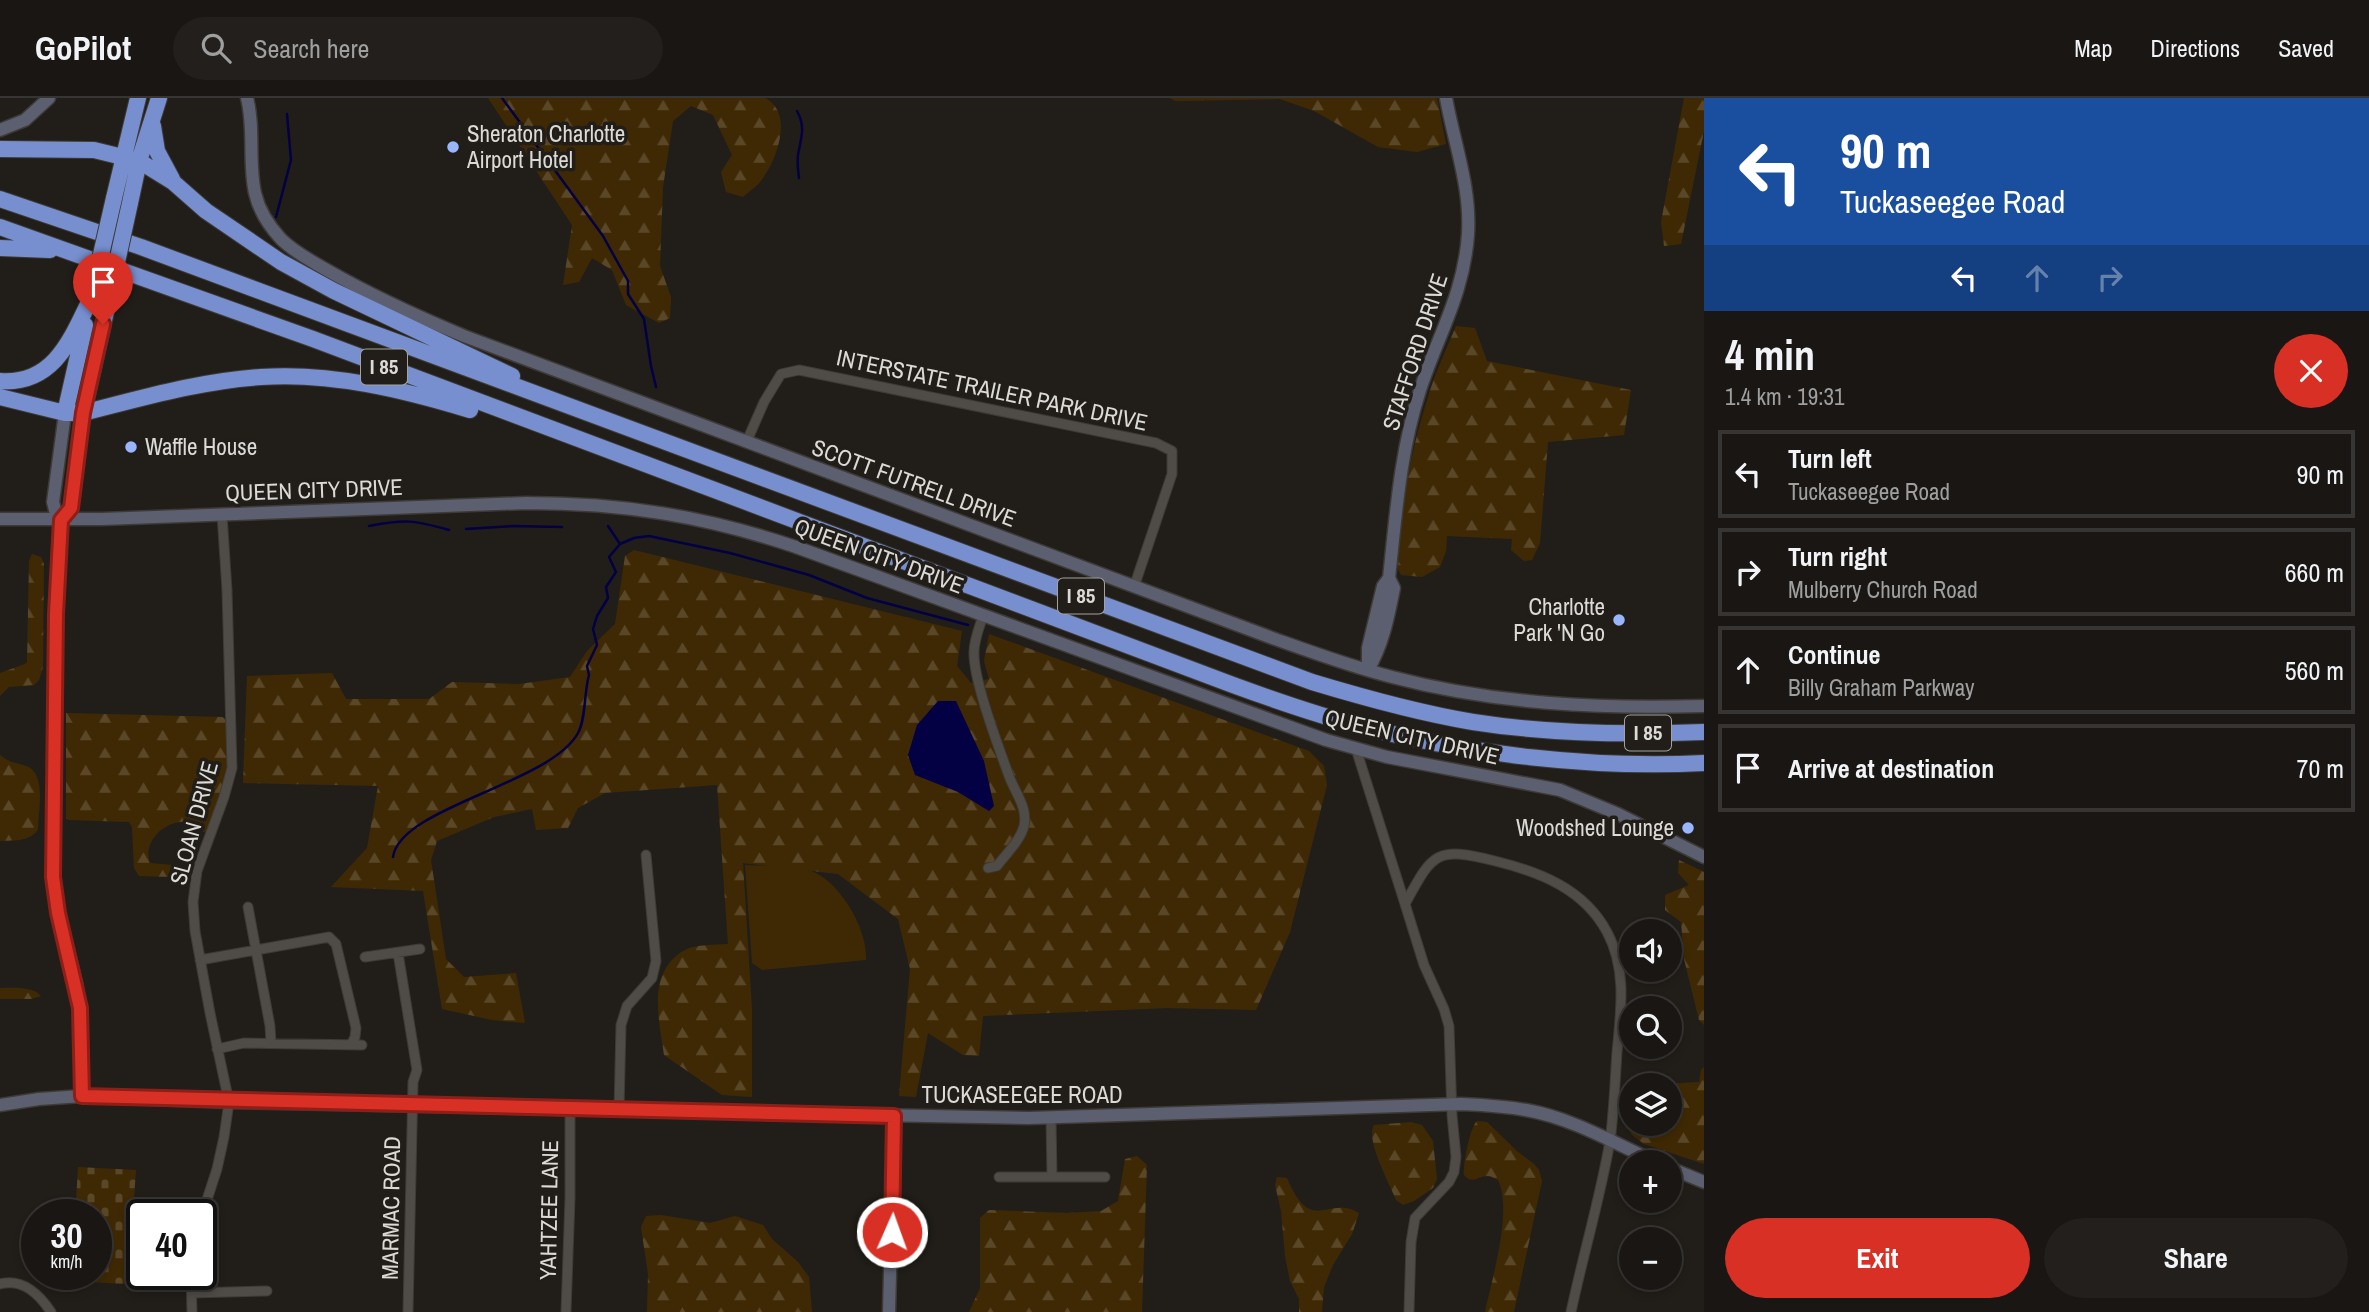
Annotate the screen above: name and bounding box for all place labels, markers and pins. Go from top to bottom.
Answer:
place label: Sheraton Charlotte Airport Hotel [466,118,625,175]
marker: Sheraton Charlotte Airport Hotel [445,139,461,155]
pin [73,252,133,324]
place label: Waffle House [145,431,257,462]
marker: Waffle House [123,439,139,455]
place label: Charlotte Park 'N Go [1513,591,1605,648]
marker: Charlotte Park 'N Go [1611,612,1627,628]
place label: Woodshed Lounge [1516,812,1674,843]
marker: Woodshed Lounge [1680,820,1696,836]

